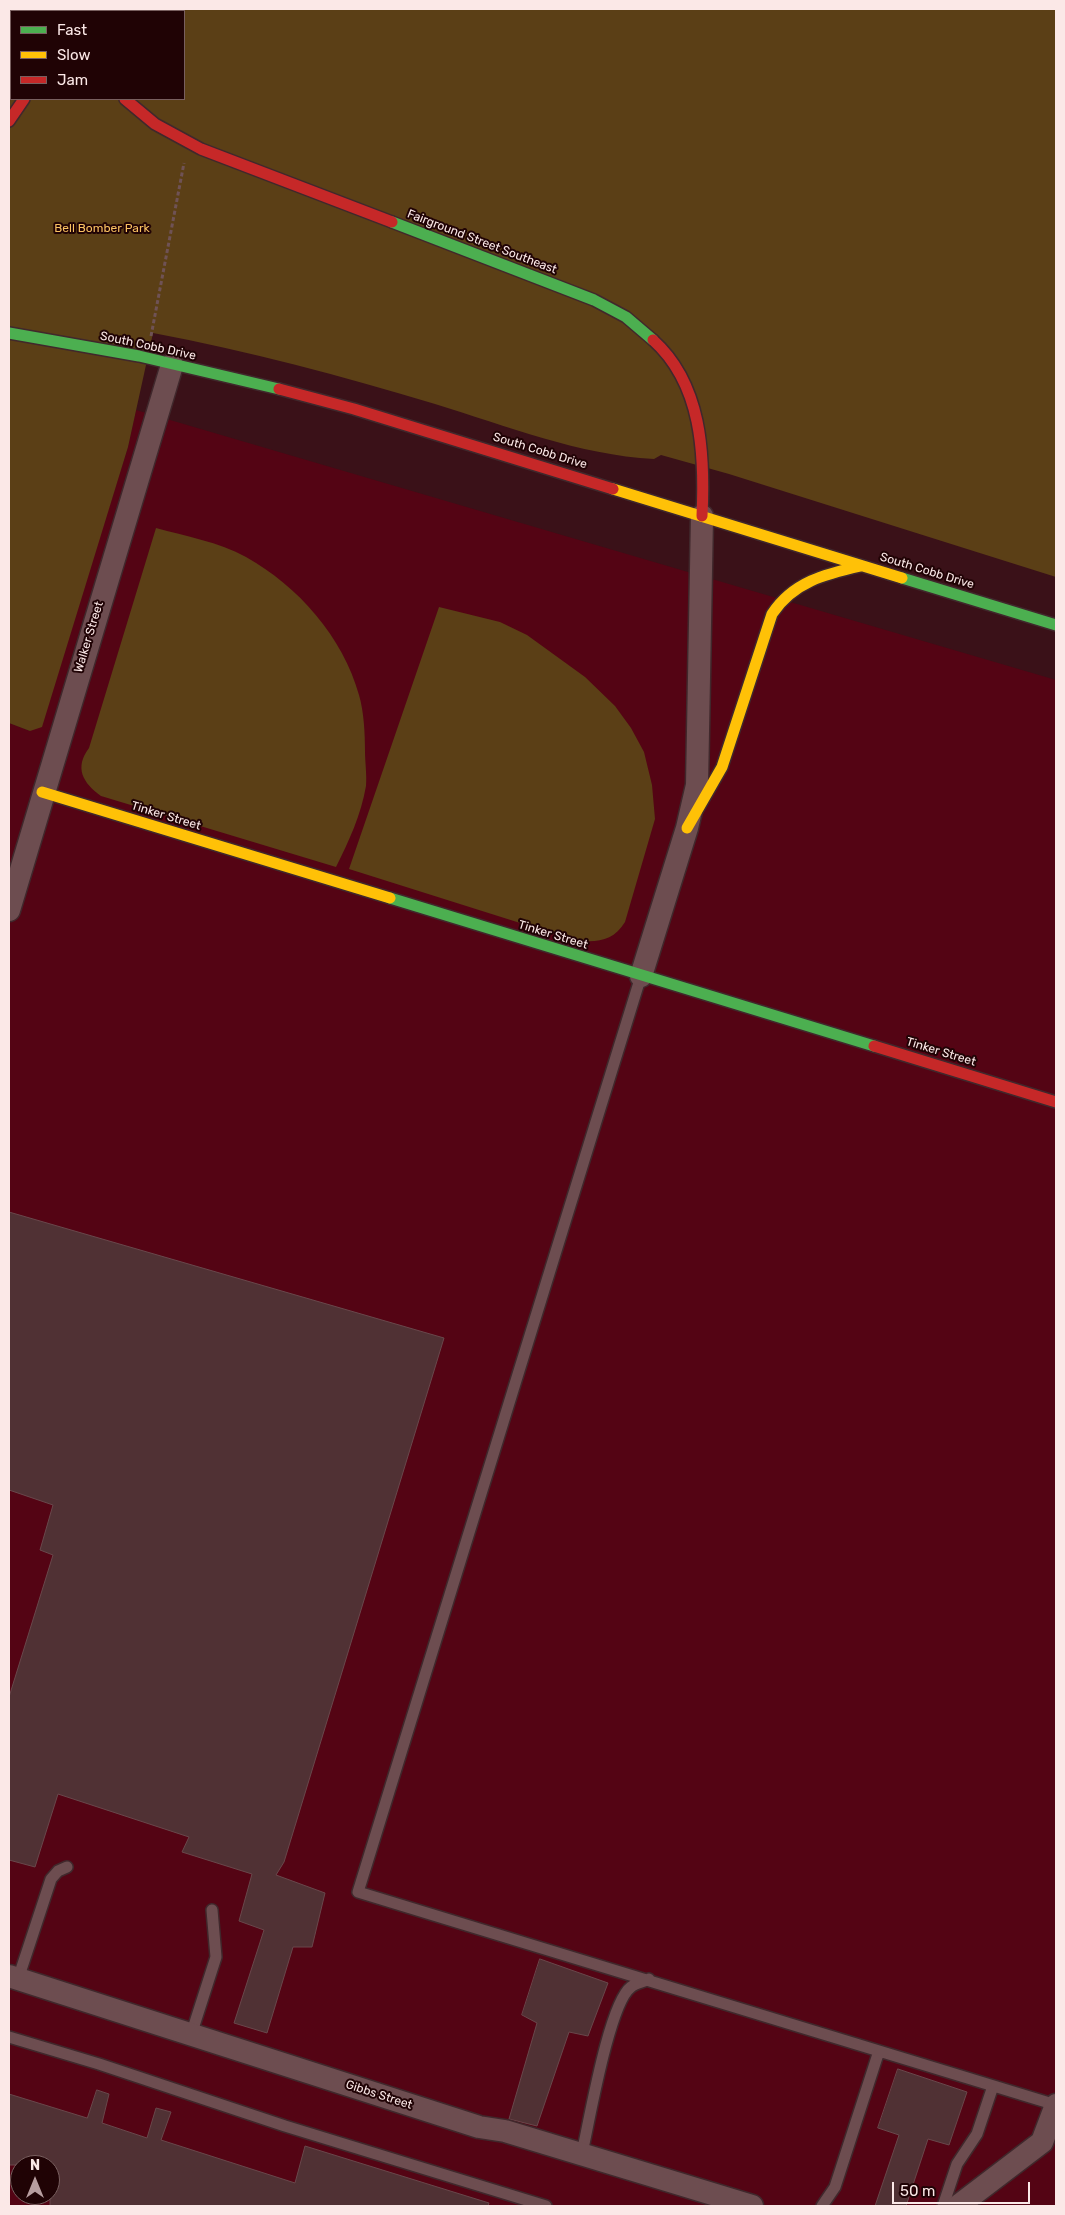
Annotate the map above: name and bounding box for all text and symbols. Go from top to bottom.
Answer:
legend [10,10,185,100]
text: Fast [57,21,87,39]
text: Slow [57,46,90,64]
text: Jam [57,71,88,89]
street label: Fairground Street Southeast [405,207,559,277]
park label: Bell Bomber Park [54,222,150,236]
street label: South Cobb Drive [99,329,197,363]
street label: South Cobb Drive [491,430,589,472]
street label: South Cobb Drive [878,550,976,592]
street label: Walker Street [71,600,107,674]
street label: Tinker Street [130,799,202,833]
street label: Tinker Street [517,918,589,952]
street label: Tinker Street [905,1035,977,1069]
street label: Gibbs Street [344,2077,414,2113]
north arrow [10,2155,60,2205]
text: N [30,2157,40,2174]
scale bar [895,2172,1032,2204]
text: 50 m [900,2182,935,2200]

